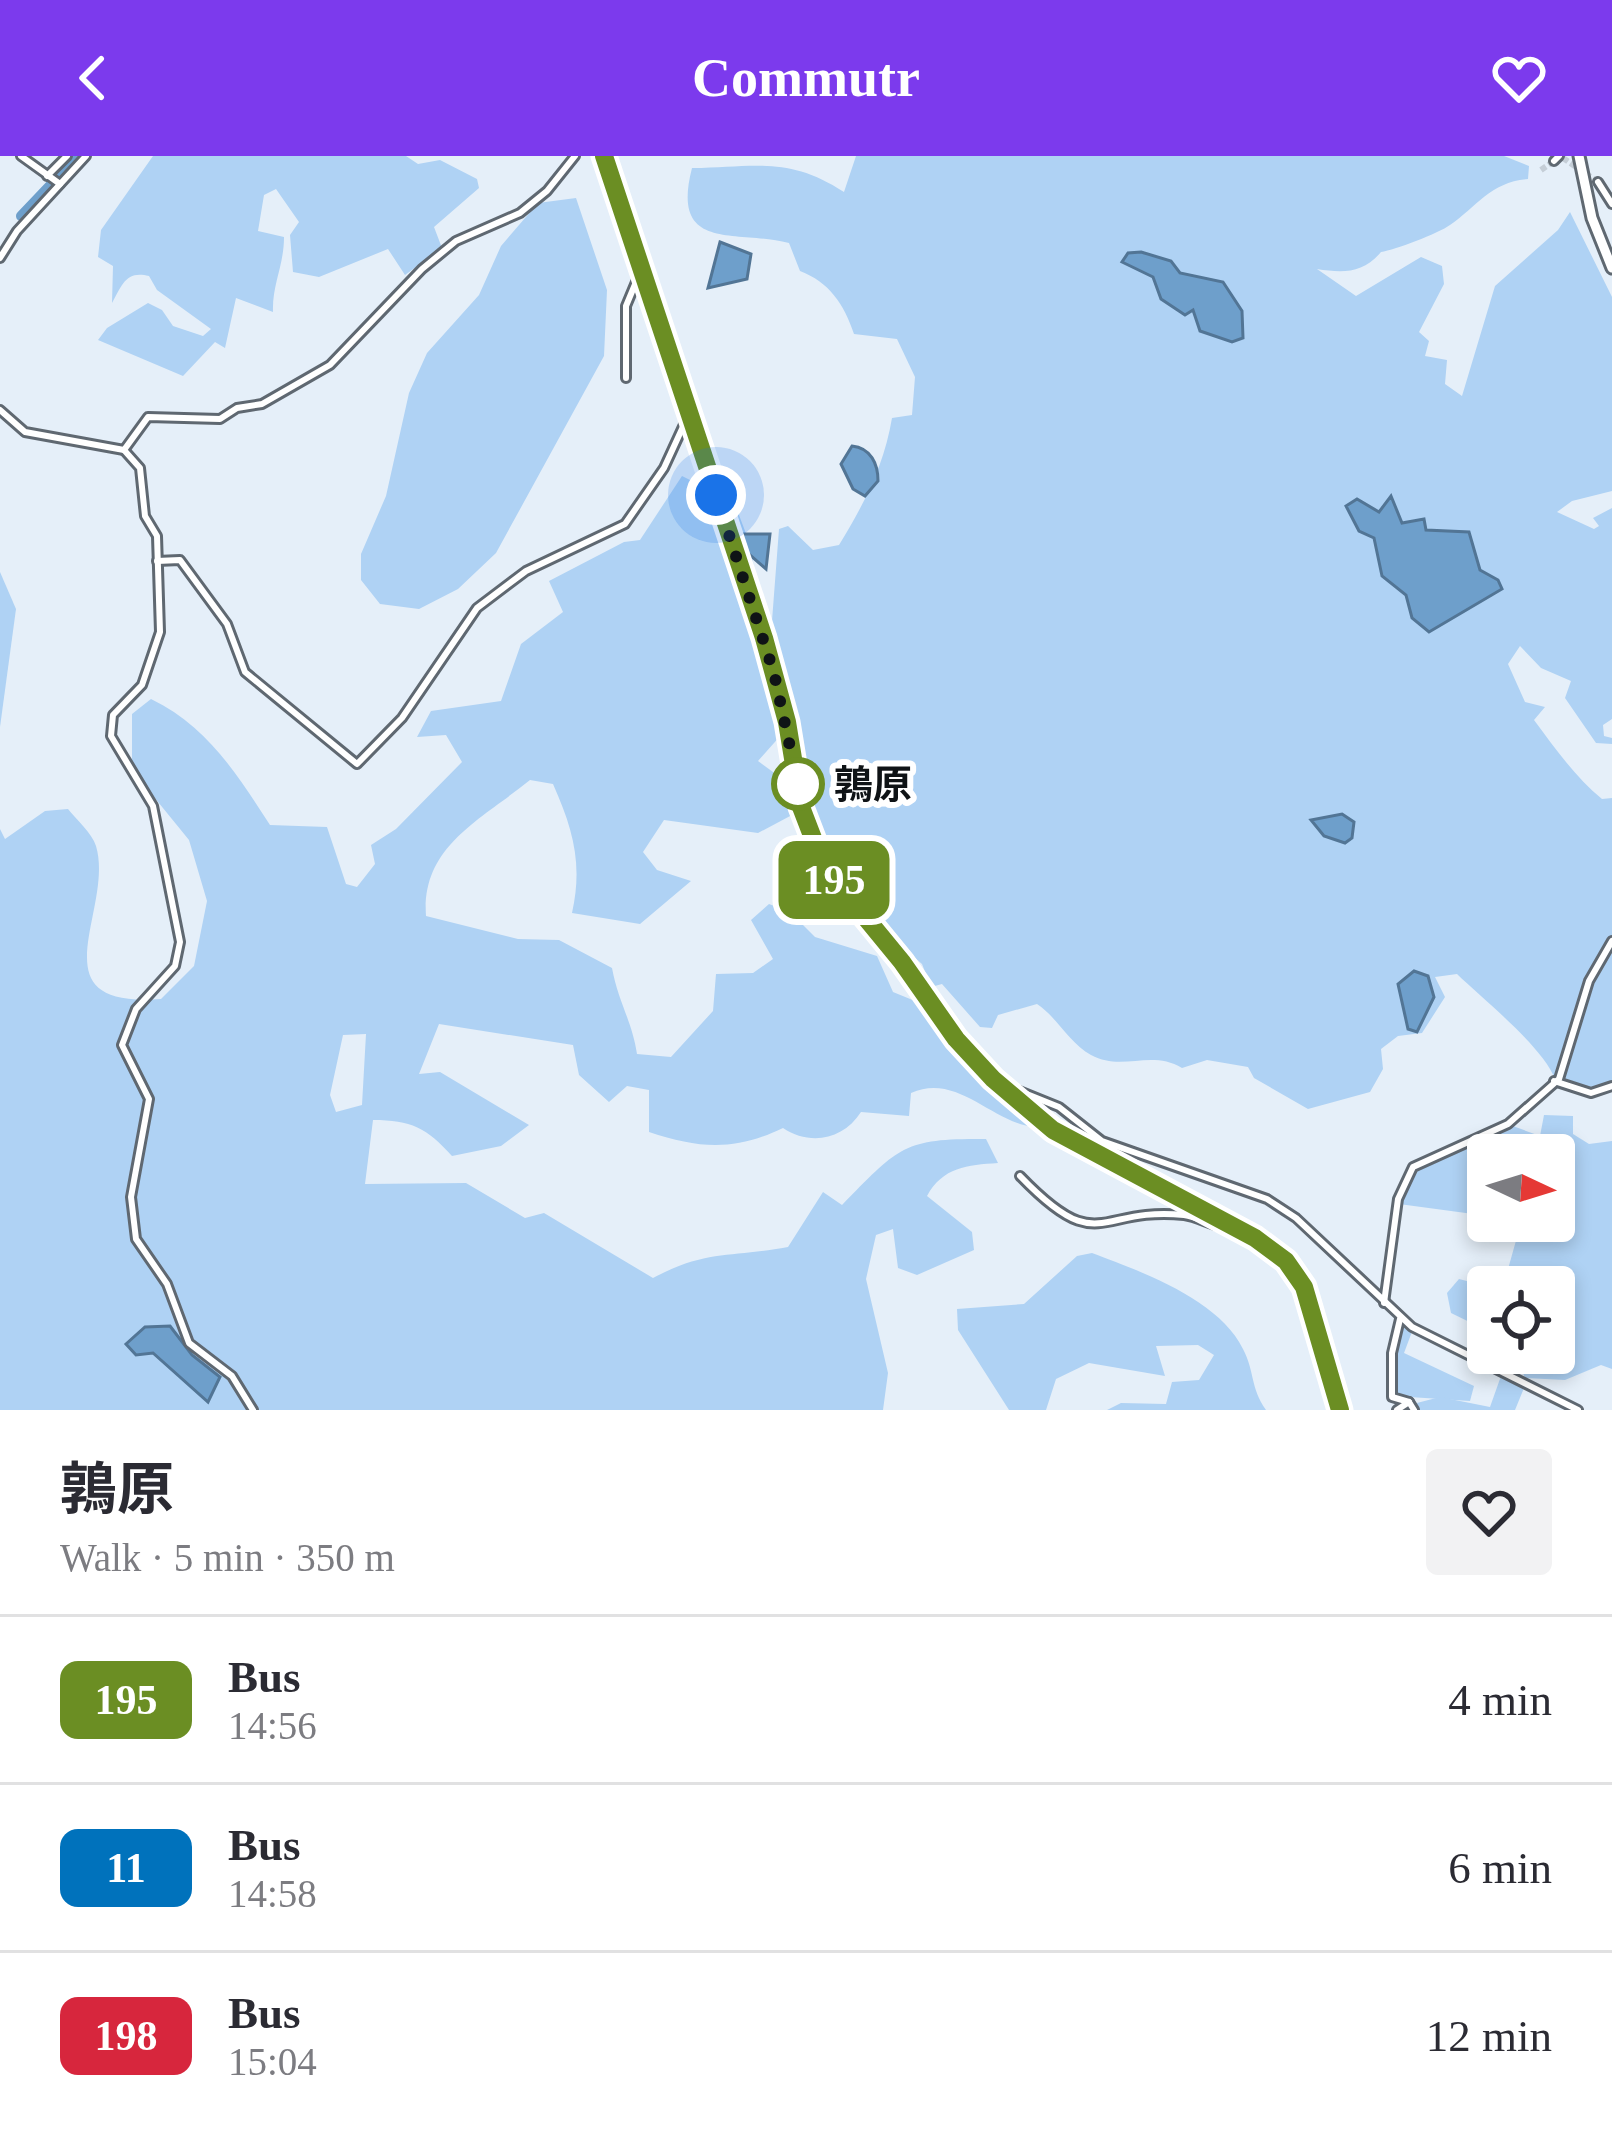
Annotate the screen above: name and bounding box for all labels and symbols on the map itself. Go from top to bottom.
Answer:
your location [686,465,746,525]
marker: 鶉原 [773,759,823,809]
place label: 鶉原 [834,763,912,806]
line badge: 195 [765,841,903,919]
north arrow [1467,1134,1575,1242]

